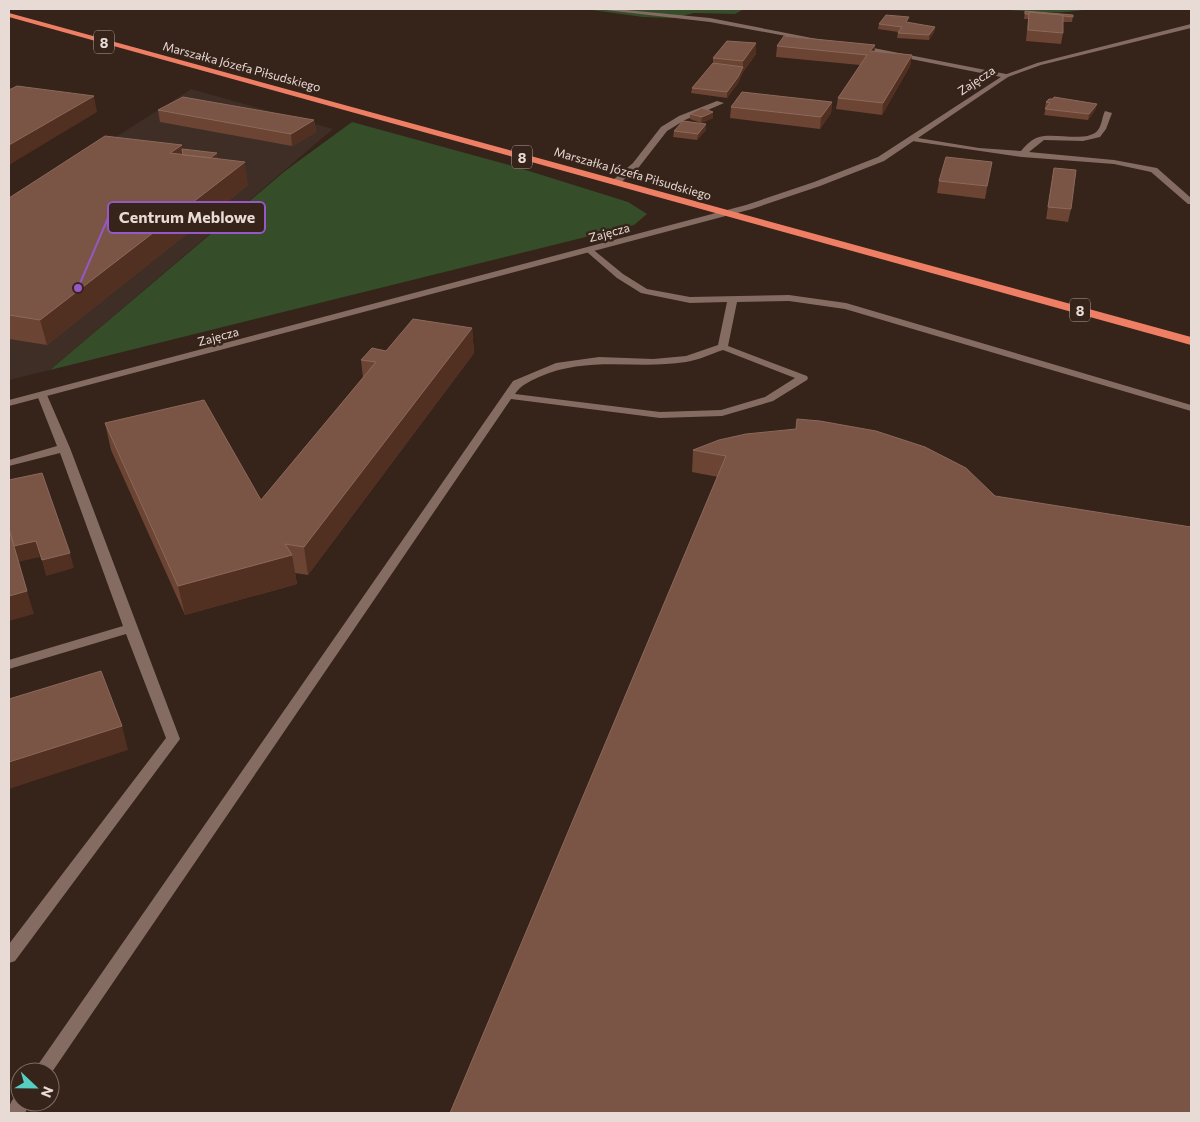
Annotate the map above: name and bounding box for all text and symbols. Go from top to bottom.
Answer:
road number: 8 [94,31,114,54]
street label: Marszałka Józefa Piłsudskiego [161,38,322,95]
street label: Zajęcza [955,62,997,98]
street label: Marszałka Józefa Piłsudskiego [552,144,713,203]
road number: 8 [512,146,532,168]
callout: Centrum Meblowe [108,202,265,233]
text: Centrum Meblowe [119,207,255,226]
street label: Zajęcza [587,220,631,244]
road number: 8 [1070,298,1090,322]
street label: Zajęcza [196,324,240,348]
north arrow [10,1062,60,1112]
text: N [38,1084,57,1100]

